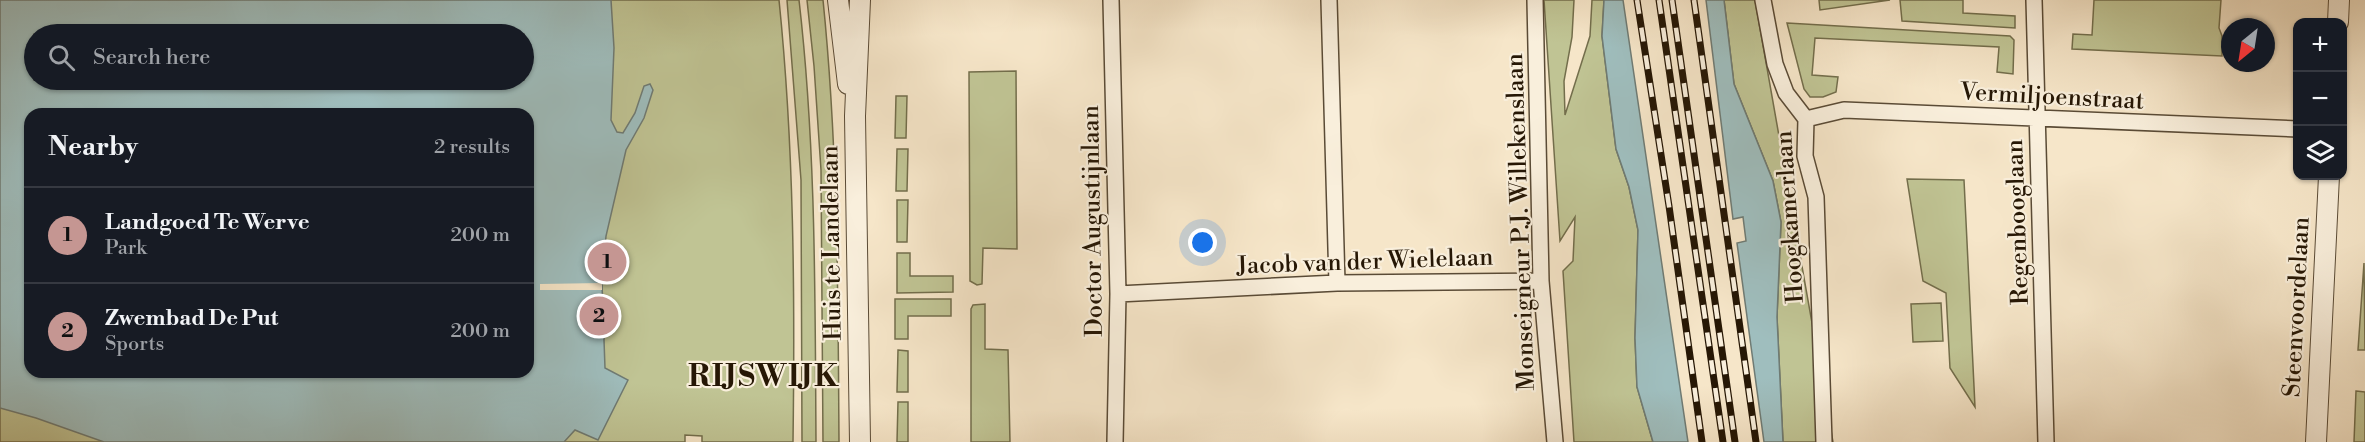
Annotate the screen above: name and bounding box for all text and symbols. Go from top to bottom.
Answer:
north arrow [2221,18,2275,72]
map controls [2293,18,2347,180]
button: + [2293,18,2347,72]
search box [24,24,534,90]
icon: search [45,41,78,74]
text: Search here [93,44,210,71]
street label: Monseigneur P.J. Willekenslaan [1500,53,1542,391]
button: − [2293,72,2347,126]
street label: Vermiljoenstraat [1958,77,2145,117]
street label: Doctor Augustijnlaan [1076,105,1110,337]
button: layers [2293,126,2347,180]
street label: Hoogkamerlaan [1769,130,1811,304]
text: Nearby [48,131,138,163]
text: 2 results [434,135,510,160]
street label: Regenbooglaan [2000,139,2036,305]
street label: Huis te Landelaan [815,145,849,341]
text: Landgoed Te Werve [105,209,310,236]
street label: Steenvoordelaan [2277,216,2317,398]
text: 1 [63,223,72,248]
text: 200 m [450,223,510,248]
your location [1188,228,1217,257]
text: Park [105,236,147,261]
pin: 1 [588,240,626,284]
street label: Jacob van der Wielelaan [1235,243,1494,282]
pin: 2 [580,294,618,338]
text: Zwembad De Put [105,305,278,332]
text: 2 [61,319,74,344]
text: 200 m [450,319,510,344]
text: Sports [105,332,164,357]
district label: RIJSWIJK [688,358,840,396]

